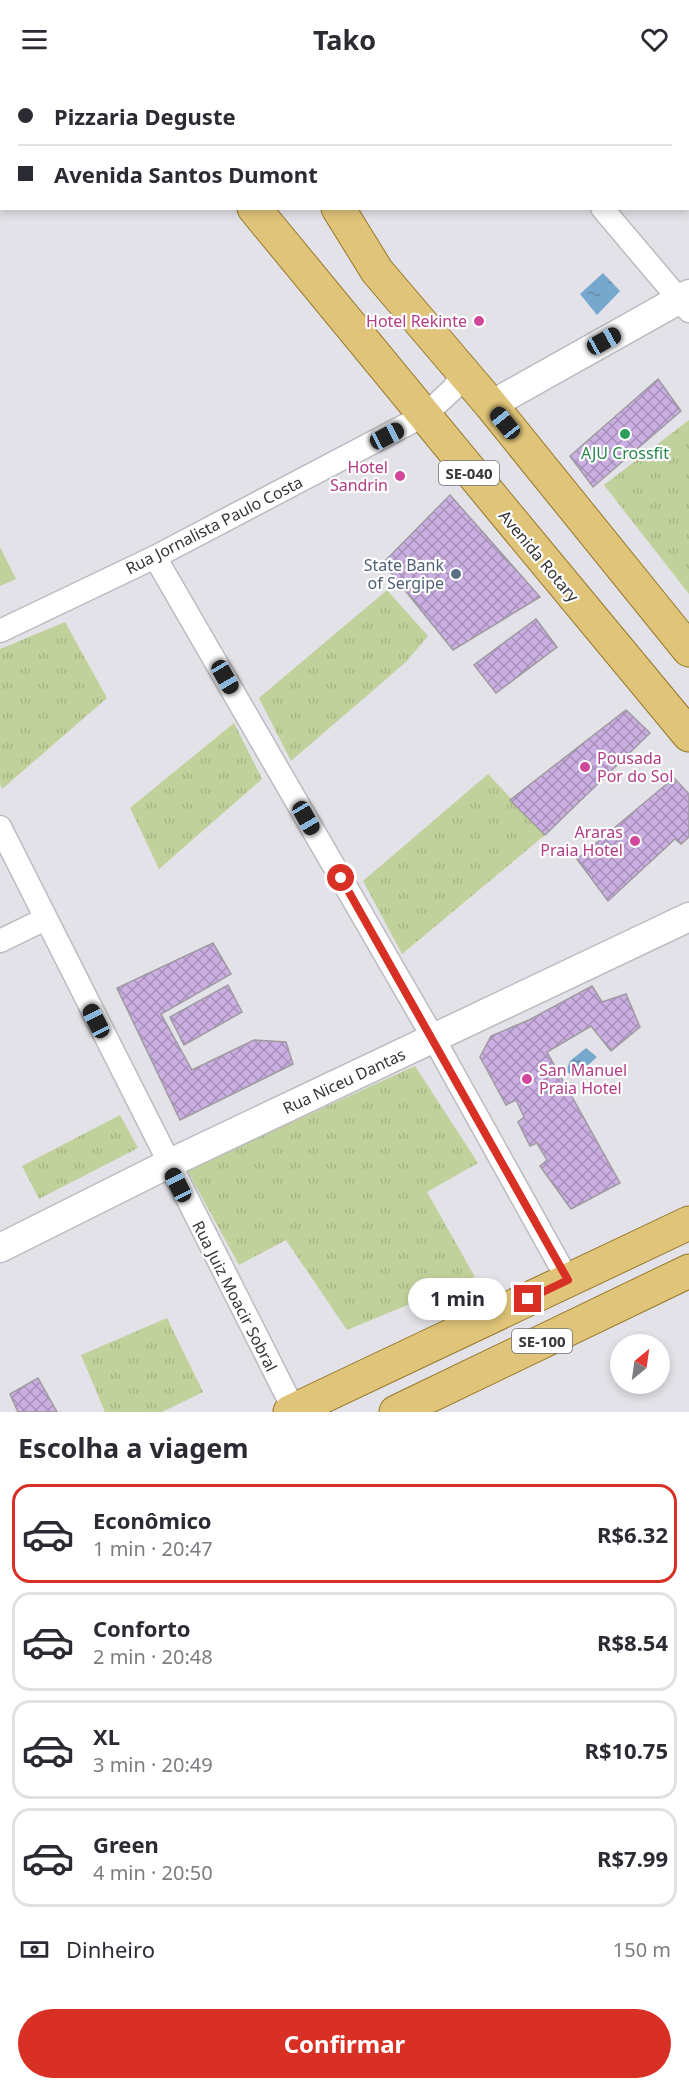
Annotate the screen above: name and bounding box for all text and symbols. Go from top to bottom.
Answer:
text: Tako [313,21,376,58]
icon: menu [18,23,51,56]
icon: heart [638,23,671,56]
text: Pizzaria Deguste [54,101,236,131]
text: Avenida Santos Dumont [54,159,318,189]
place label: Hotel Rekinte [366,310,467,332]
marker: Hotel Rekinte [472,314,486,328]
car [584,324,624,358]
car [487,403,523,443]
car [367,420,407,452]
marker: AJU Crossfit [618,427,632,441]
place label: AJU Crossfit [581,442,669,464]
place label: Hotel Sandrin [330,456,388,496]
road number: SE-040 [439,461,499,485]
marker: Hotel Sandrin [393,469,407,483]
street label: Rua Jornalista Paulo Costa [122,471,306,579]
street label: Avenida Rotary [494,505,584,607]
place label: State Bank of Sergipe [364,554,444,594]
marker: State Bank of Sergipe [449,567,463,581]
car [208,657,242,697]
place label: Pousada Por do Sol [597,747,673,787]
marker: Pousada Por do Sol [578,760,592,774]
car [289,798,323,838]
place label: Araras Praia Hotel [540,821,623,861]
marker: Araras Praia Hotel [628,834,642,848]
route start [327,864,354,891]
car [80,1001,112,1041]
street label: Rua Niceu Dantas [279,1043,409,1119]
place label: San Manuel Praia Hotel [539,1059,627,1099]
marker: San Manuel Praia Hotel [520,1072,534,1086]
car [162,1165,194,1205]
street label: Rua Juiz Moacir Sobral [187,1217,283,1375]
callout: 1 min [408,1278,507,1320]
text: 1 min [430,1285,485,1312]
route end [514,1285,541,1312]
road number: SE-100 [512,1329,572,1353]
north arrow [610,1334,670,1394]
map controls [610,1334,670,1394]
text: Escolha a viagem [18,1429,249,1466]
text: Econômico [93,1505,212,1535]
icon: car [21,1507,75,1561]
text: R$6.32 [597,1519,668,1549]
text: 1 min · 20:47 [93,1535,213,1562]
text: Conforto [93,1613,191,1643]
icon: car [21,1615,75,1669]
text: R$8.54 [597,1627,668,1657]
text: 2 min · 20:48 [93,1643,213,1670]
text: XL [93,1721,120,1751]
icon: car [21,1723,75,1777]
text: R$10.75 [584,1735,668,1765]
text: 3 min · 20:49 [93,1751,213,1778]
text: Green [93,1829,159,1859]
icon: car [21,1831,75,1885]
text: R$7.99 [597,1843,668,1873]
text: 4 min · 20:50 [93,1859,213,1886]
icon: cash [18,1933,51,1966]
text: Dinheiro [66,1934,155,1964]
text: 150 m [613,1936,671,1963]
button: Confirmar [18,2009,671,2078]

